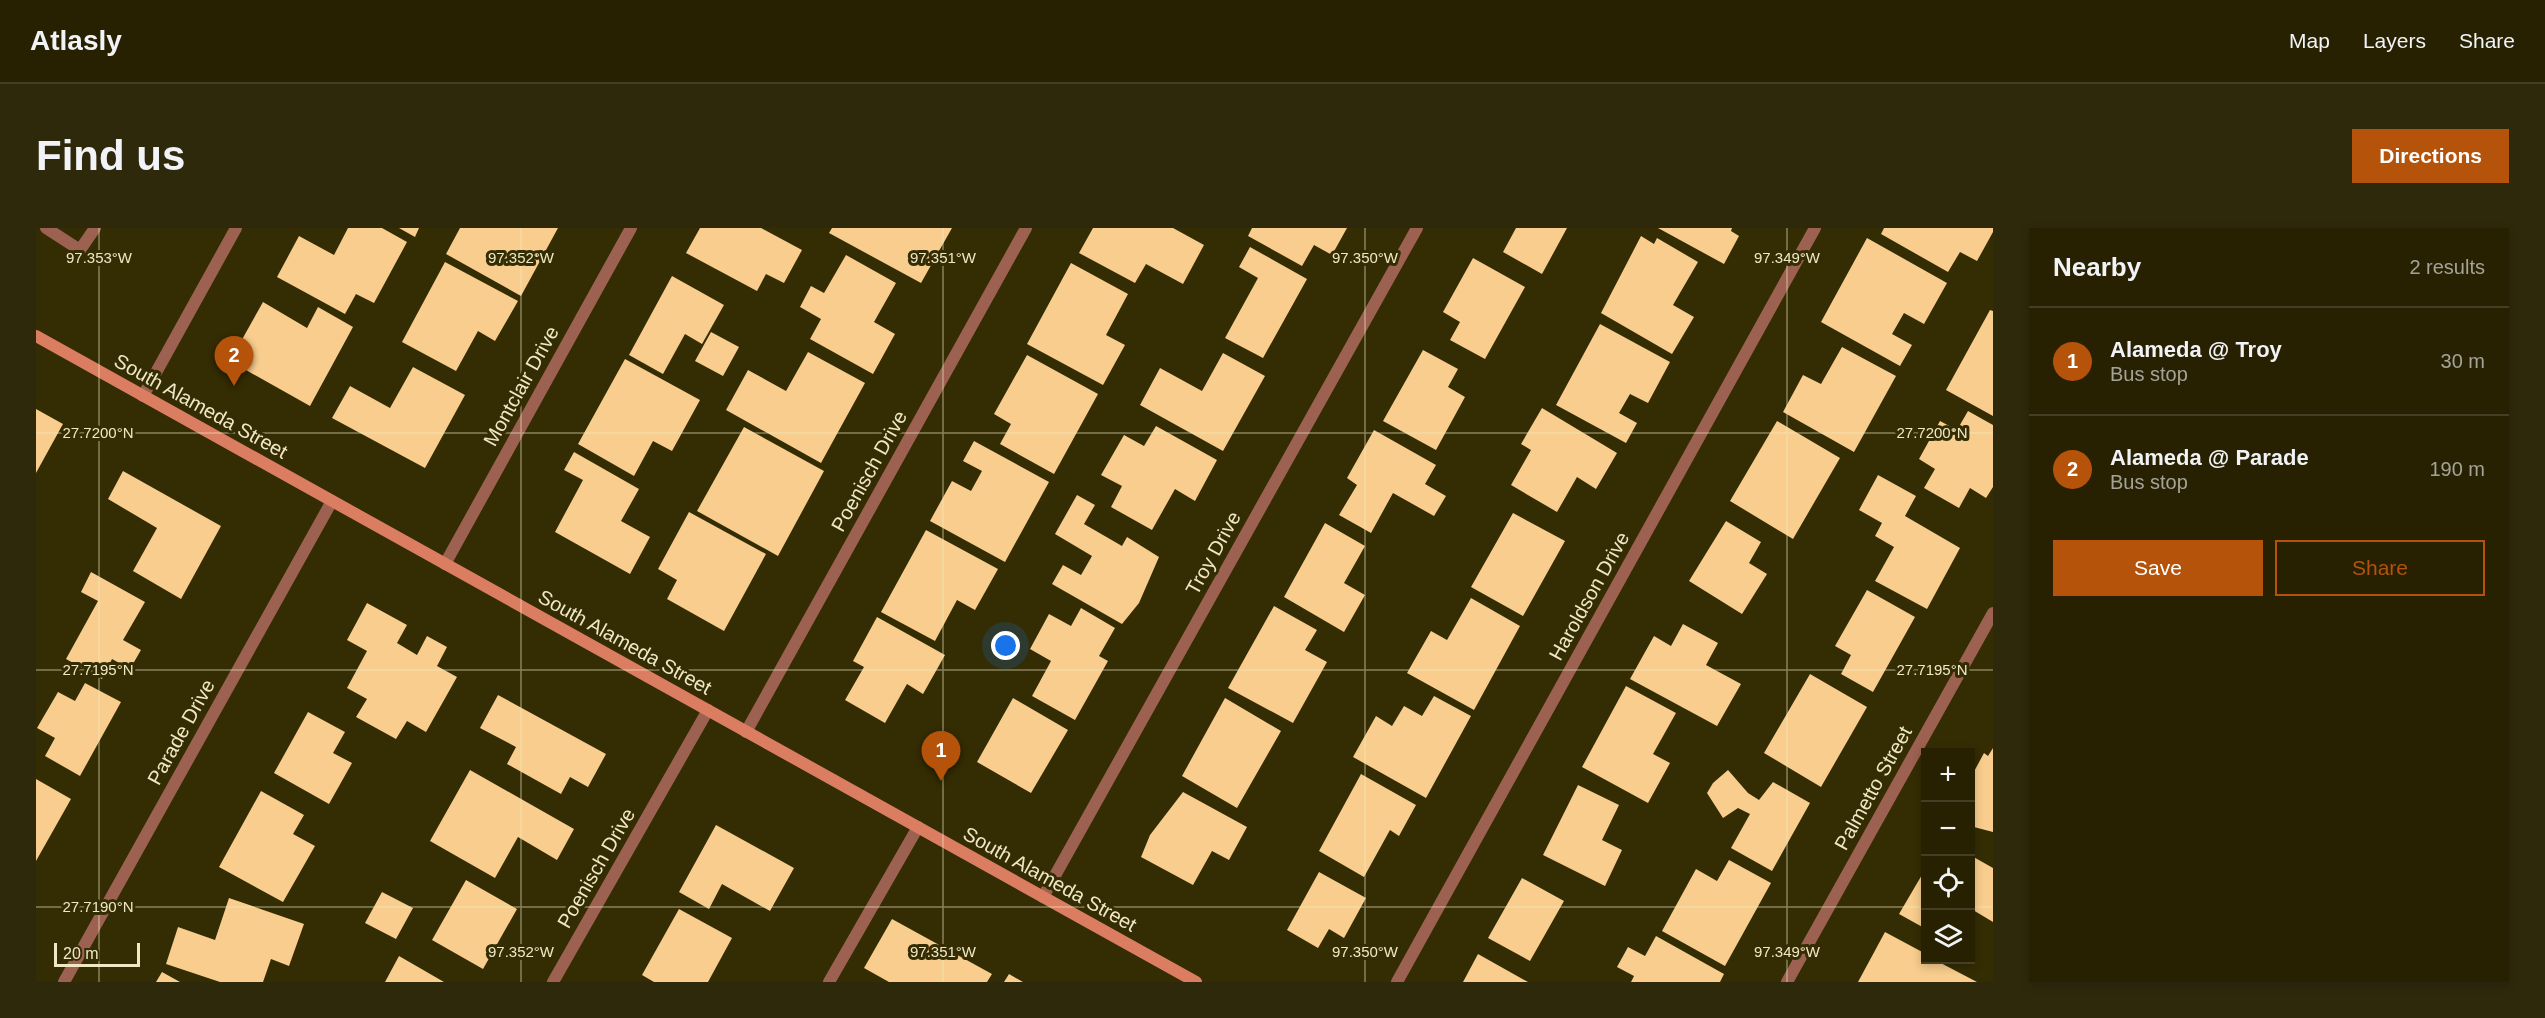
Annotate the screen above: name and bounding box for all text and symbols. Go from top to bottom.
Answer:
text: Atlasly [30,25,122,56]
text: Map [2289,29,2330,52]
text: Layers [2363,29,2426,52]
text: Share [2459,29,2515,52]
button: Directions [2352,129,2509,183]
text: Find us [36,132,185,179]
text: 97.353°W [66,249,133,266]
text: 97.352°W [488,249,555,266]
text: 97.351°W [910,249,977,266]
text: 97.350°W [1332,249,1399,266]
text: 97.349°W [1754,249,1821,266]
text: Nearby [2053,252,2141,282]
text: 2 results [2409,256,2485,278]
street label: Montclair Drive [479,322,563,450]
pin: 2 [214,336,254,386]
text: Alameda @ Troy [2110,337,2282,362]
street label: South Alameda Street [111,349,292,463]
text: 1 [2067,350,2078,372]
text: 30 m [2441,350,2485,372]
text: Bus stop [2110,363,2188,385]
street label: Poenisch Drive [827,407,911,535]
text: 27.7200°N [62,424,134,441]
text: 27.7200°N [1896,424,1968,441]
text: Alameda @ Parade [2110,445,2309,470]
text: 2 [2067,458,2078,480]
text: 190 m [2429,458,2485,480]
text: Bus stop [2110,471,2188,493]
street label: Troy Drive [1181,508,1245,598]
street label: Haroldson Drive [1545,528,1633,664]
button: Save [2053,540,2263,596]
button: Share [2275,540,2485,596]
street label: South Alameda Street [535,585,716,699]
your location [991,631,1020,660]
text: 27.7195°N [62,661,134,678]
text: 27.7195°N [1896,661,1968,678]
street label: Parade Drive [143,676,219,788]
street label: Palmetto Street [1830,722,1916,854]
pin: 1 [922,732,960,781]
map controls [1921,748,1975,964]
button: + [1921,748,1975,802]
button: − [1921,802,1975,856]
street label: Poenisch Drive [553,804,639,932]
street label: South Alameda Street [960,822,1141,936]
button: locate [1921,856,1975,910]
text: 27.7190°N [62,898,134,915]
button: layers [1921,910,1975,964]
scale bar [54,940,140,968]
text: 97.352°W [488,943,555,960]
text: 97.351°W [910,943,977,960]
text: 97.350°W [1332,943,1399,960]
text: 97.349°W [1754,943,1821,960]
text: 20 m [63,945,99,962]

